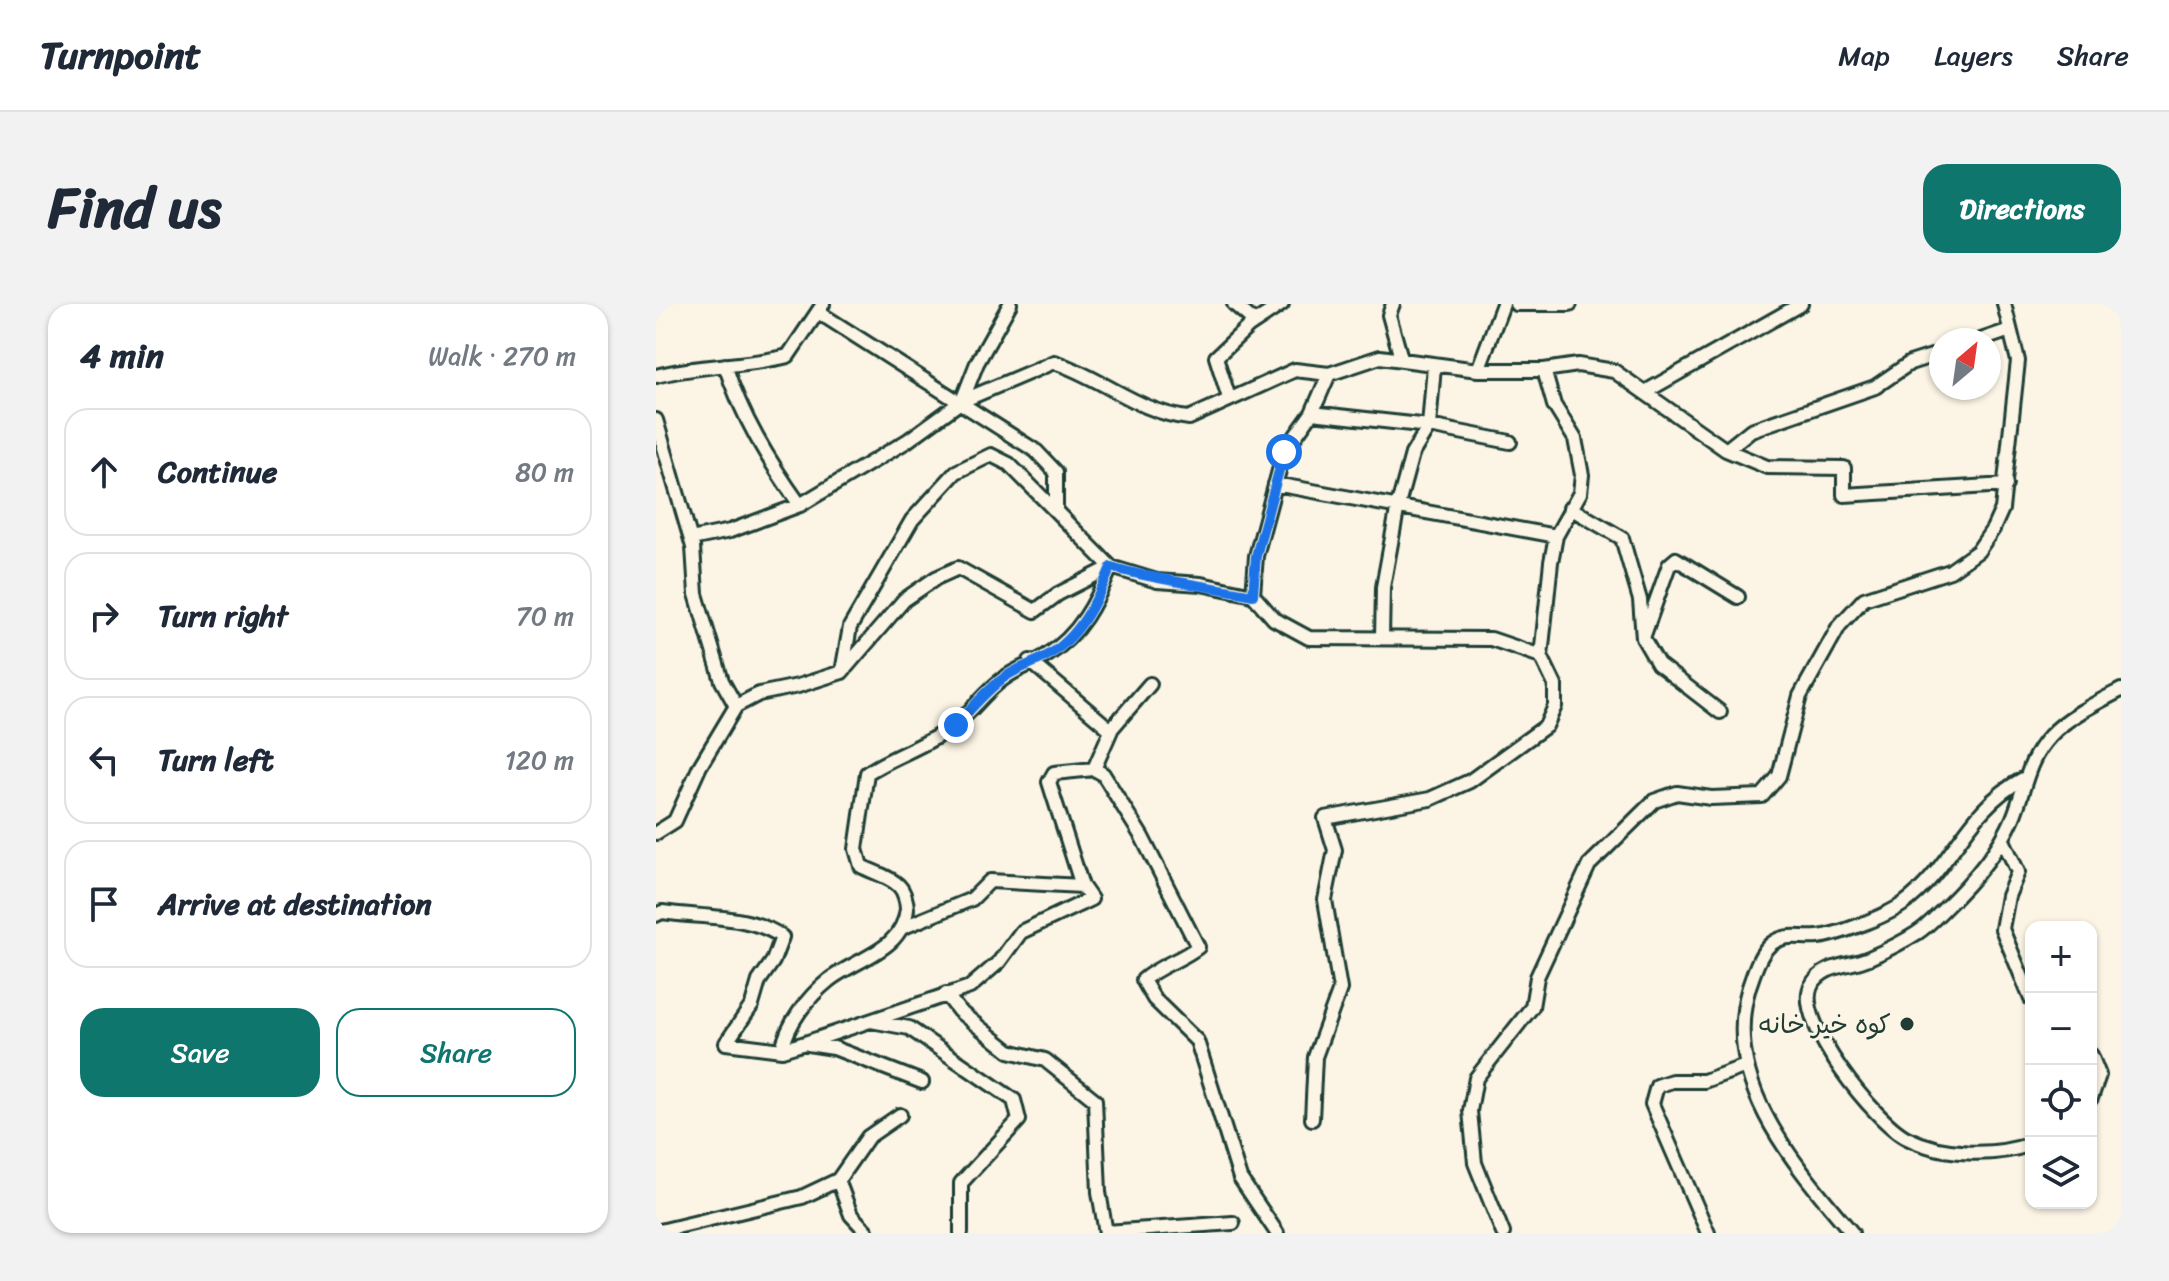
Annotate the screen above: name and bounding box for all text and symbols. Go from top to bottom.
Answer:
text: Turnpoint [40,22,201,89]
text: Map [1838,31,1890,80]
text: Layers [1934,31,2013,80]
text: Share [2057,31,2129,80]
text: Find us [48,159,221,258]
button: Directions [1923,164,2121,253]
text: 4 min [80,326,164,386]
north arrow [1929,328,2001,400]
text: Walk · 270 m [428,333,576,379]
route start [1266,434,1302,470]
text: Continue [158,445,277,499]
text: 80 m [515,449,574,495]
icon: ahead [82,450,126,494]
text: Turn right [158,589,288,643]
text: 70 m [516,593,574,639]
icon: right [82,594,126,638]
route end [938,707,974,743]
text: Turn left [158,733,274,787]
text: 120 m [505,737,574,783]
icon: left [82,738,126,782]
text: Arrive at destination [158,877,432,931]
icon: arrive [82,882,126,926]
map controls [2025,921,2097,1209]
button: + [2025,921,2097,993]
button: − [2025,993,2097,1065]
place label: کوه خير خانه [1758,1001,1891,1047]
button: Save [80,1008,320,1097]
button: Share [336,1008,576,1097]
marker: کوه خير خانه [1898,1015,1916,1033]
button: locate [2025,1065,2097,1137]
button: layers [2025,1137,2097,1209]

